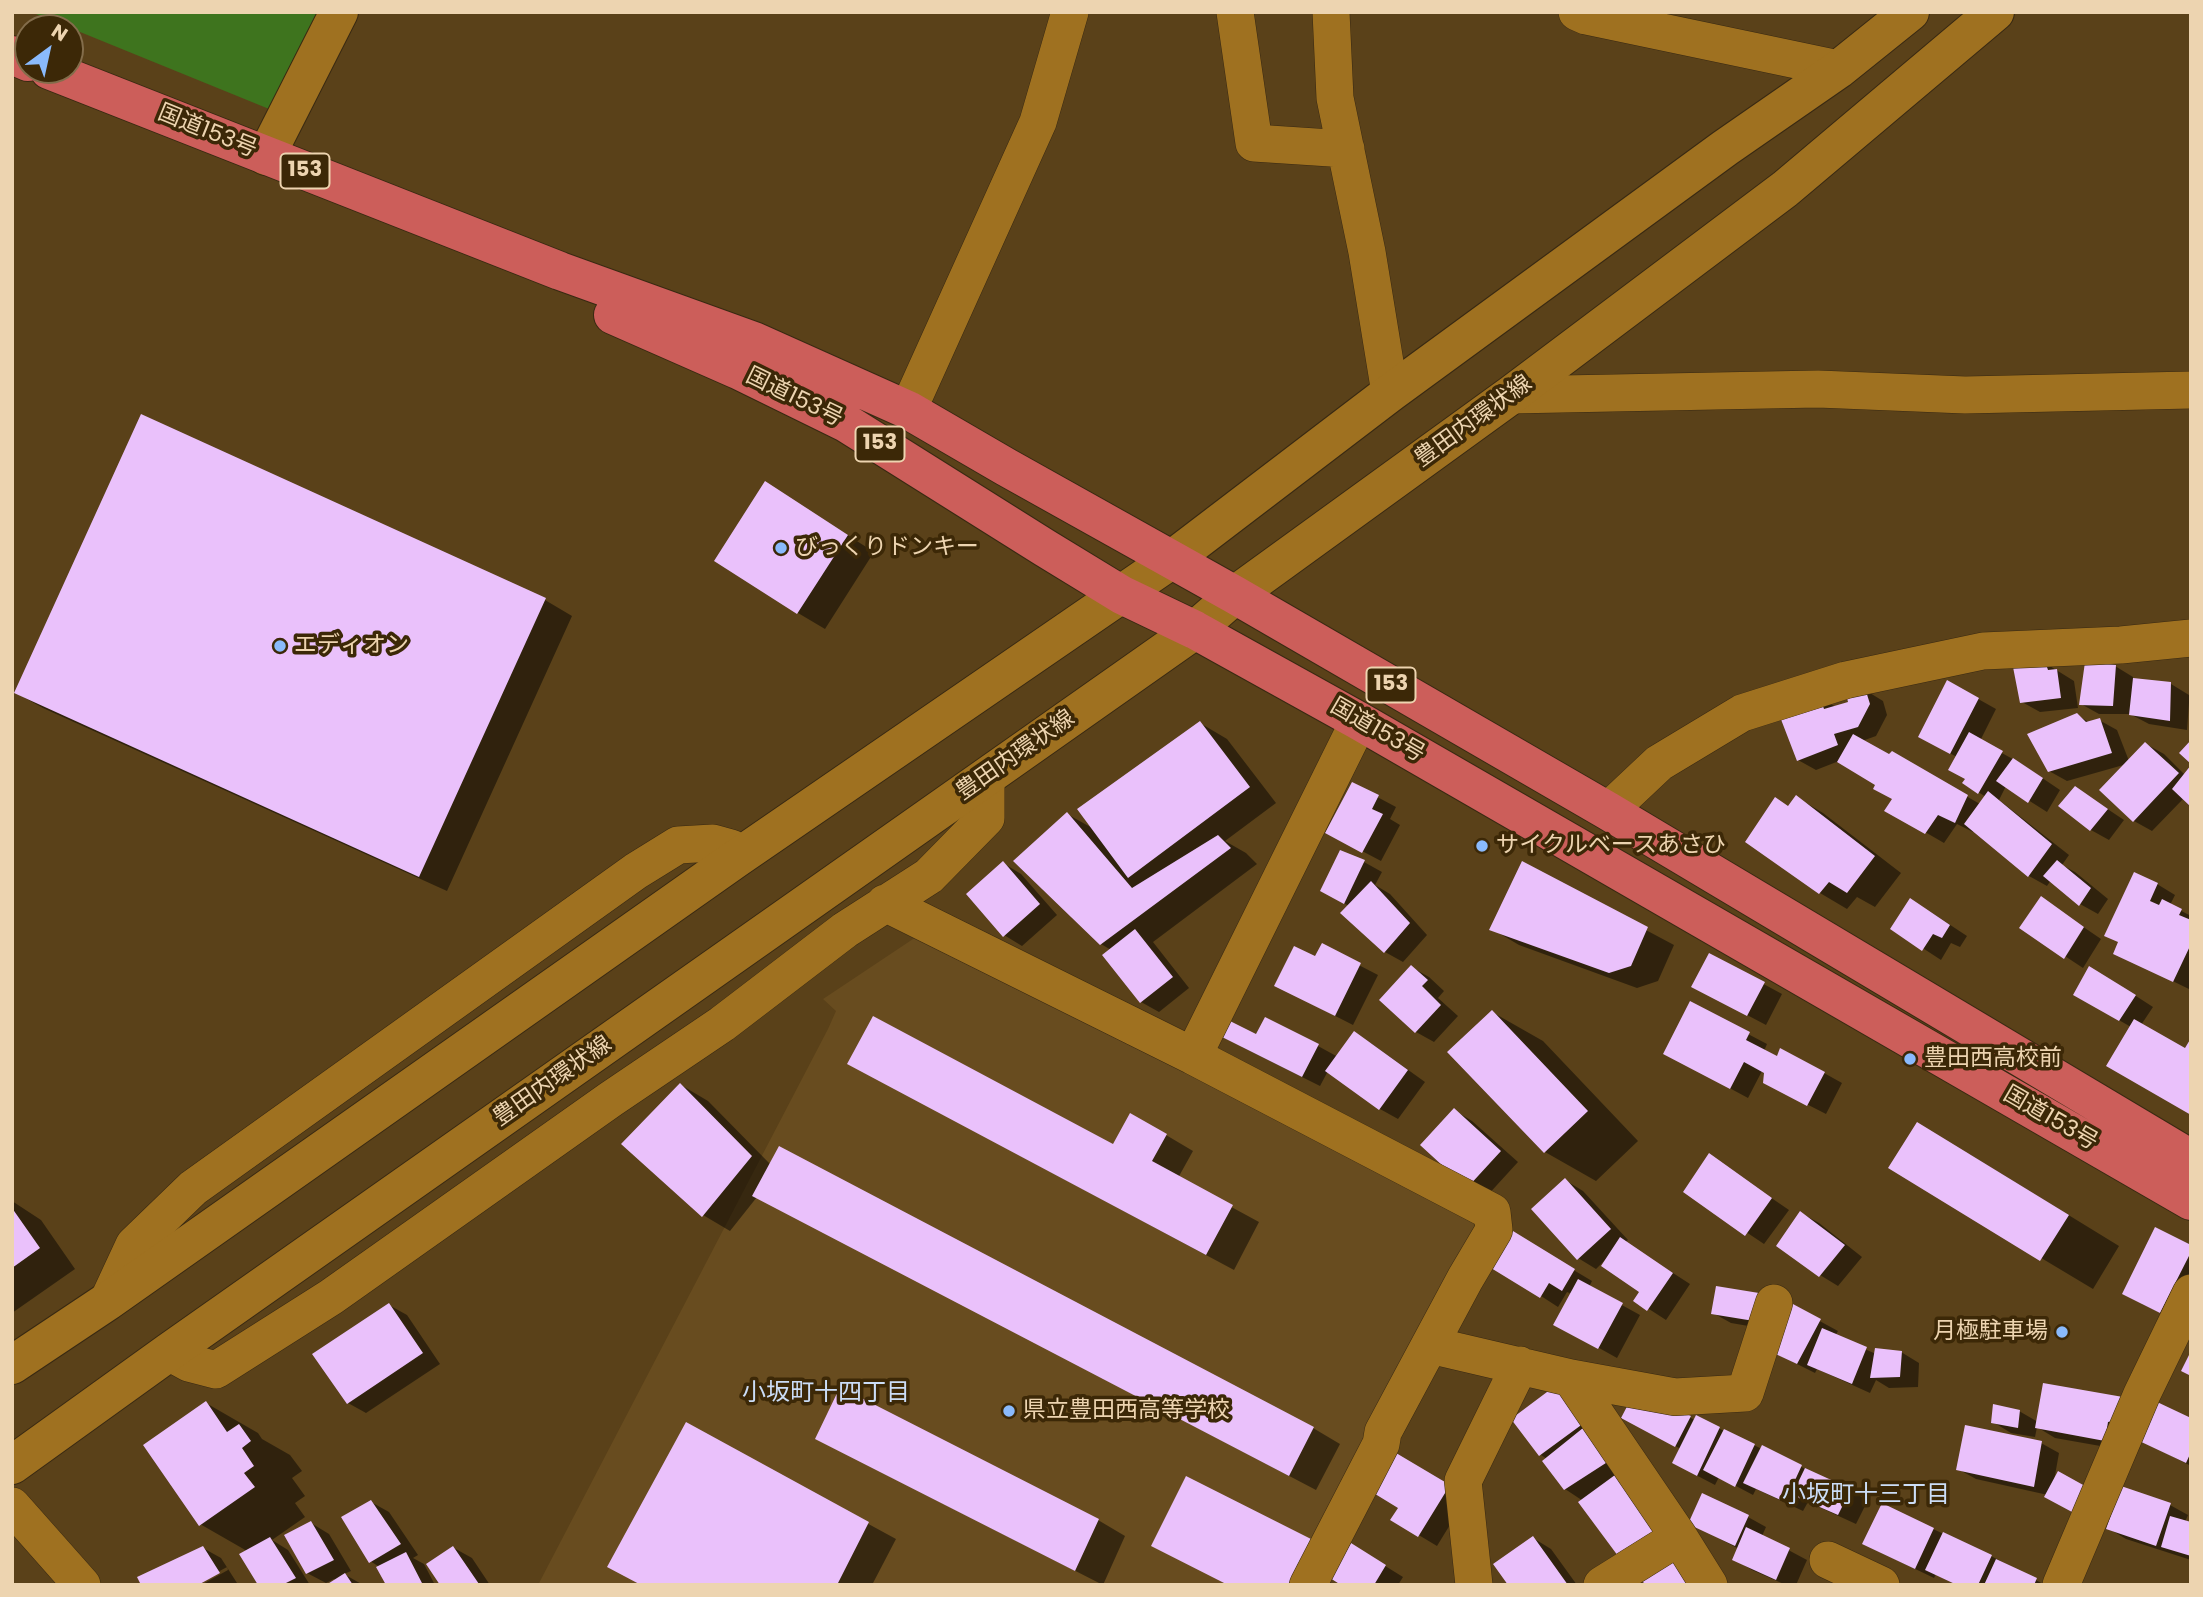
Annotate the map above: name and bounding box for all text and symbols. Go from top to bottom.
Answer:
north arrow [14,14,84,84]
text: N [46,17,73,48]
street label: 国道153号 [153,100,261,164]
road number: 153 [280,154,330,188]
street label: 国道153号 [741,363,847,433]
street label: 豊田内環状線 [1410,370,1538,474]
road number: 153 [856,426,904,462]
place label: びっくりドンキー [795,534,979,562]
marker: びっくりドンキー [773,540,789,556]
place label: エディオン [294,632,409,660]
marker: エディオン [272,638,288,654]
road number: 153 [1366,668,1416,702]
street label: 国道153号 [1325,693,1429,769]
street label: 豊田内環状線 [952,705,1080,807]
place label: サイクルベースあさひ [1496,832,1726,860]
marker: サイクルベースあさひ [1474,838,1490,854]
street label: 豊田内環状線 [489,1031,617,1133]
place label: 豊田西高校前 [1924,1045,2062,1073]
marker: 豊田西高校前 [1902,1051,1918,1067]
street label: 国道153号 [1998,1081,2102,1157]
place label: 月極駐車場 [1933,1318,2048,1346]
marker: 月極駐車場 [2054,1324,2070,1340]
district label: 小坂町十四丁目 [742,1380,910,1408]
place label: 県立豊田西高等学校 [1023,1397,1230,1425]
marker: 県立豊田西高等学校 [1001,1403,1017,1419]
district label: 小坂町十三丁目 [1782,1482,1950,1510]

